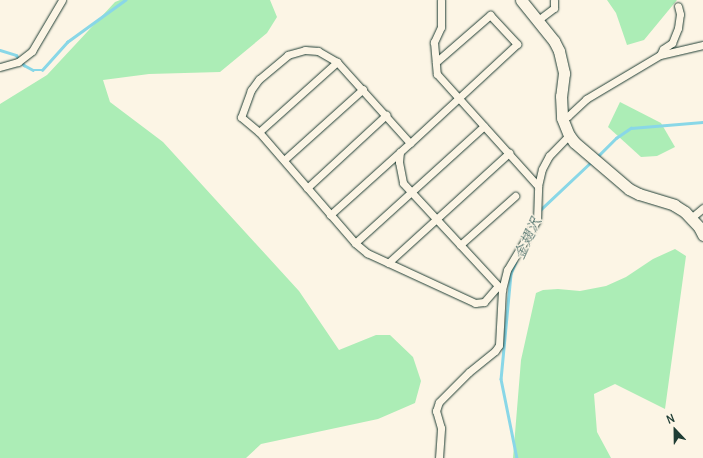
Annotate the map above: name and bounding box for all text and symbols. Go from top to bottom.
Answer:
water label: 金翅沢 [509,214,545,262]
north arrow [655,410,695,450]
text: N [664,411,677,427]

